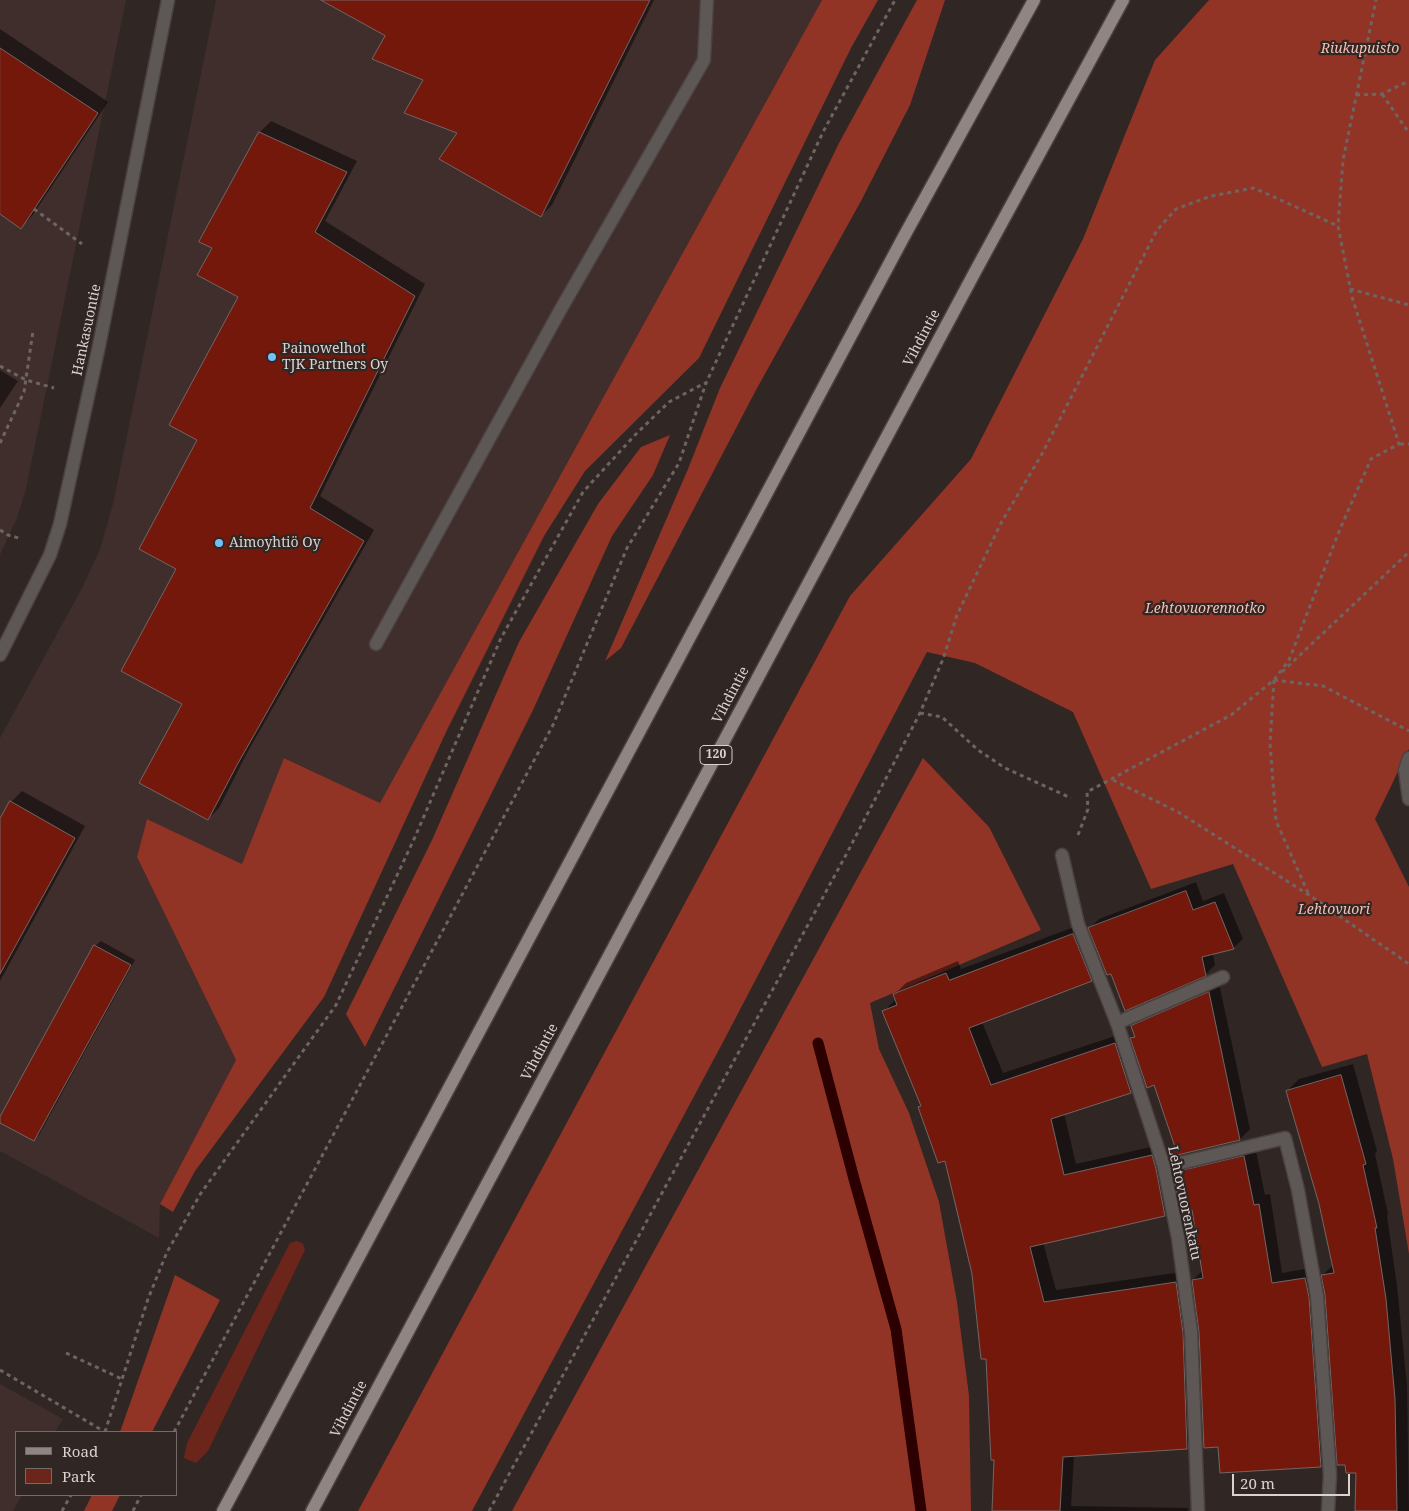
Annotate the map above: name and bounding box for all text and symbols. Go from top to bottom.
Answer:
park label: Riukupuisto [1321,41,1399,57]
street label: Hankasuontie [69,283,105,377]
street label: Vihdintie [900,307,944,369]
place label: Painowelhot TJK Partners Oy [282,341,388,374]
marker: Painowelhot TJK Partners Oy [266,351,278,363]
place label: Aimoyhtiö Oy [229,535,321,551]
marker: Aimoyhtiö Oy [213,537,225,549]
park label: Lehtovuorennotko [1145,601,1265,617]
street label: Vihdintie [709,664,753,726]
road number: 120 [700,746,732,764]
park label: Lehtovuori [1298,902,1370,918]
street label: Vihdintie [518,1021,562,1083]
street label: Lehtovuorenkatu [1164,1144,1204,1262]
street label: Vihdintie [327,1378,371,1440]
legend [15,1431,178,1496]
text: Road [62,1441,98,1461]
scale bar [1234,1464,1352,1496]
text: Park [62,1466,95,1486]
text: 20 m [1240,1473,1275,1493]

